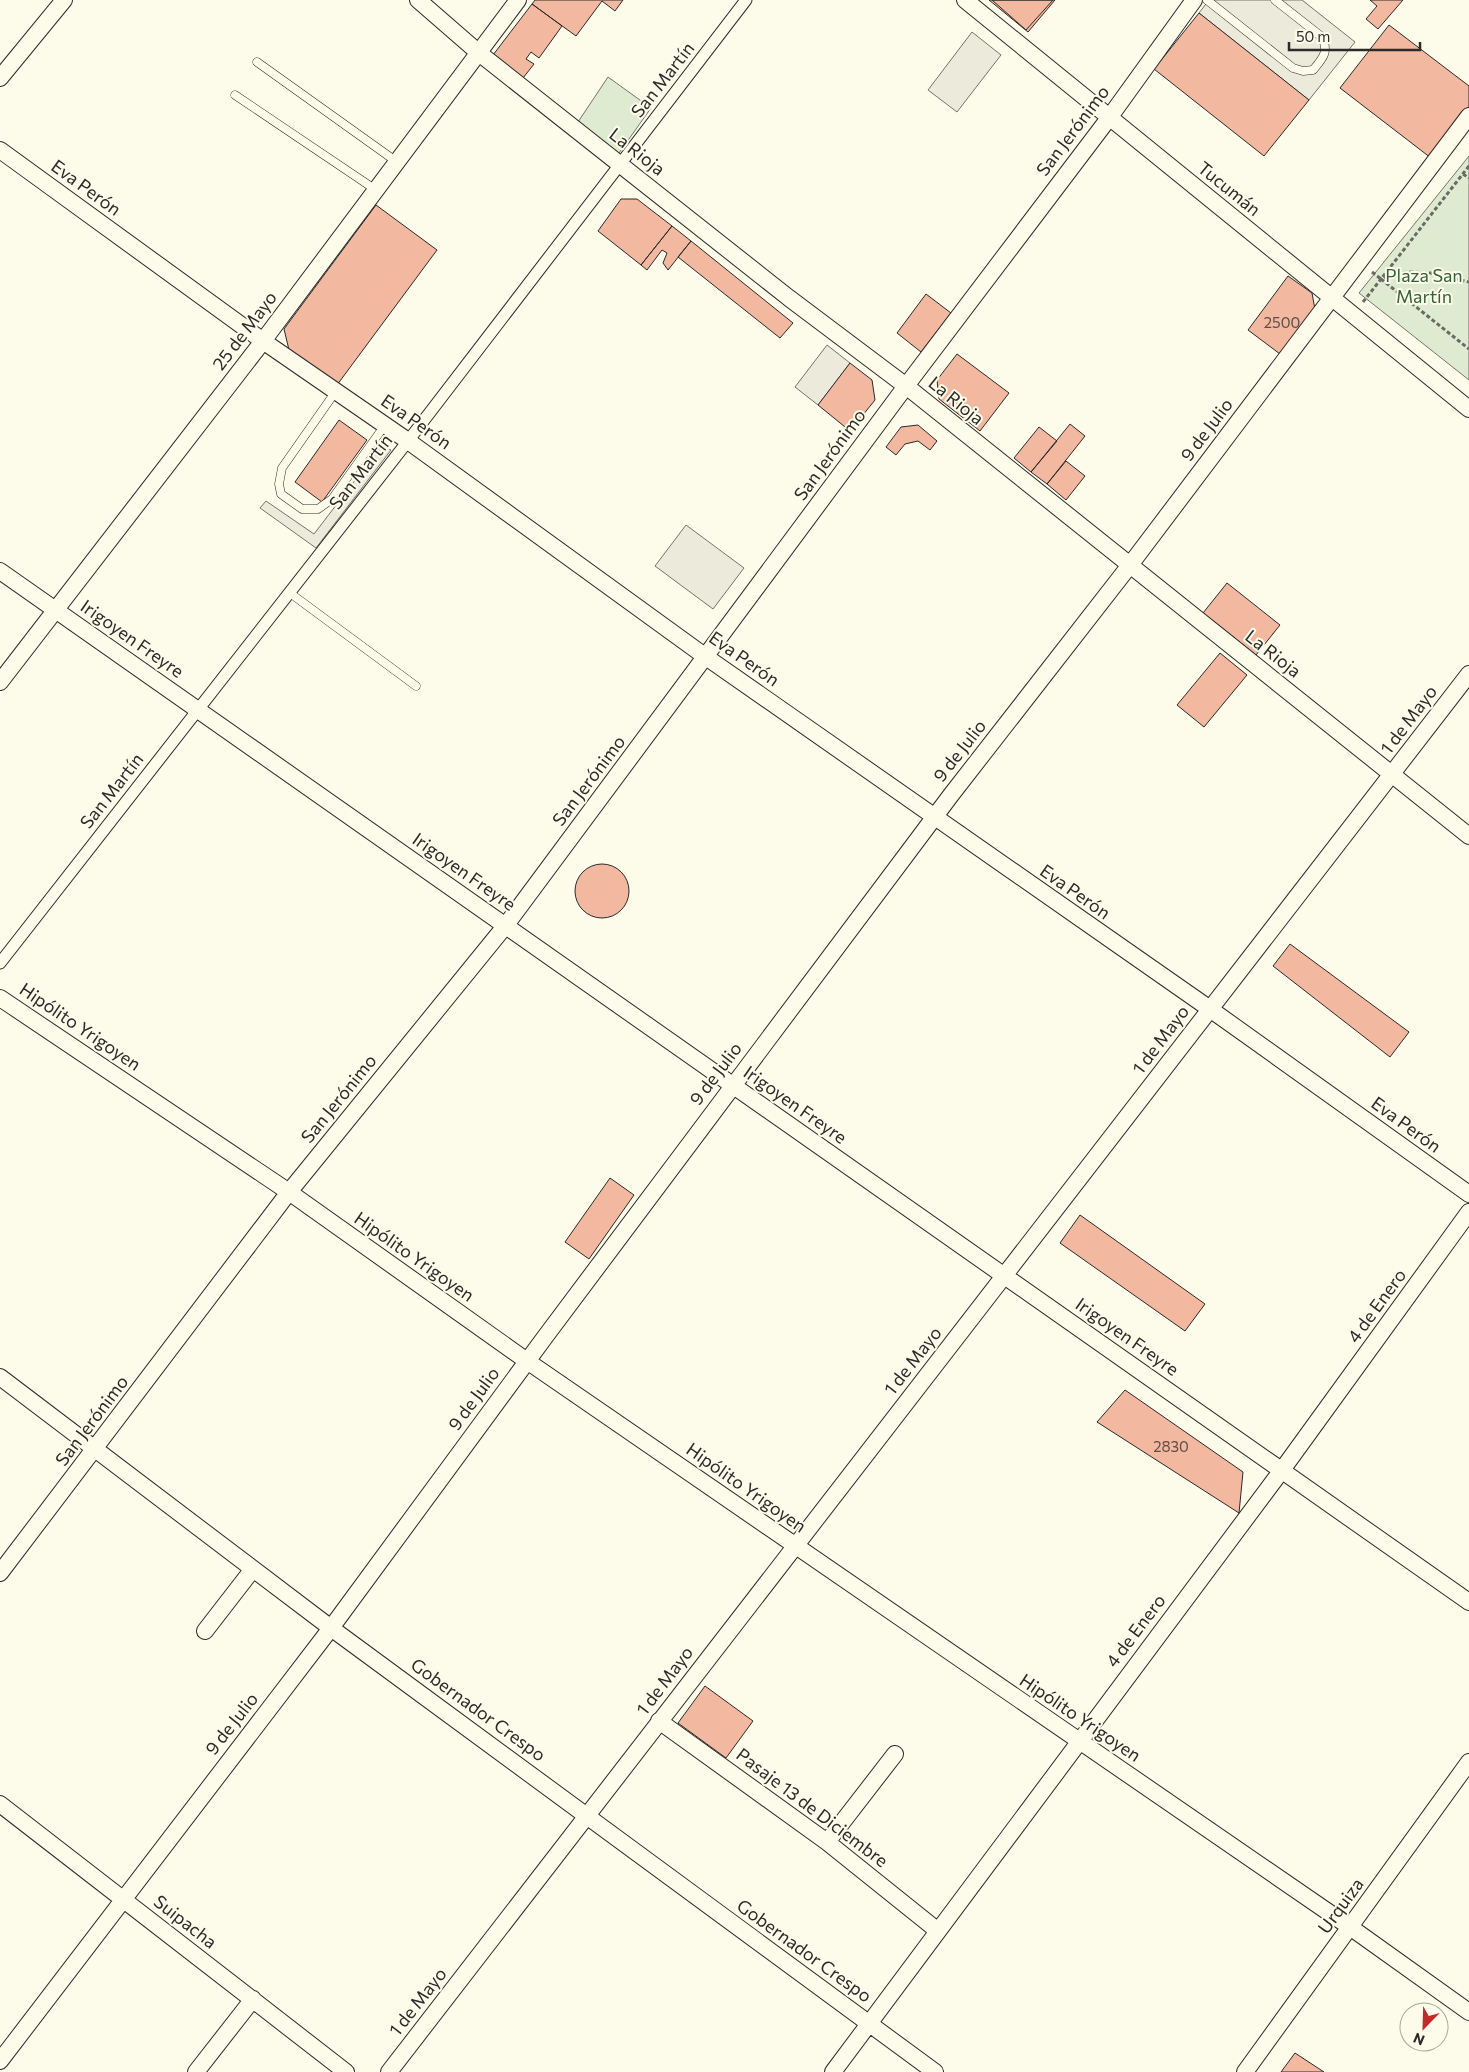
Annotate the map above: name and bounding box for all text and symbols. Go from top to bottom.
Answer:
scale bar [1289,20,1420,52]
text: 50 m [1296,27,1330,45]
street label: San Martín [626,37,698,122]
street label: San Jerónimo [1031,81,1113,180]
street label: La Rioja [605,123,670,180]
street label: Eva Perón [47,155,126,220]
street label: Tucumán [1194,156,1265,220]
park label: Plaza San Martín [1385,264,1463,307]
street label: 25 de Mayo [207,287,281,374]
house number: 2500 [1264,313,1300,331]
street label: La Rioja [925,371,989,429]
street label: Eva Perón [377,389,456,453]
street label: 9 de Julio [1175,394,1237,465]
street label: San Jerónimo [789,404,870,504]
street label: San Martín [324,429,396,514]
street label: Irigoyen Freyre [77,594,188,682]
street label: La Rioja [1241,625,1306,682]
street label: Eva Perón [705,626,784,690]
street label: 1 de Mayo [1375,681,1441,758]
street label: 9 de Julio [928,715,990,786]
street label: San Jerónimo [547,731,629,830]
street label: San Martín [75,748,147,833]
street label: Irigoyen Freyre [409,827,520,915]
street label: Eva Perón [1036,859,1115,923]
street label: Hipólito Yrigoyen [16,978,145,1075]
street label: 1 de Mayo [1127,1001,1193,1078]
street label: 9 de Julio [684,1038,746,1109]
street label: San Jerónimo [296,1050,381,1147]
street label: Irigoyen Freyre [740,1060,851,1148]
street label: Eva Perón [1367,1092,1446,1157]
street label: Hipólito Yrigoyen [350,1207,479,1306]
street label: 4 de Enero [1342,1264,1410,1347]
street label: Irigoyen Freyre [1072,1292,1183,1380]
street label: 1 de Mayo [879,1322,946,1399]
street label: 9 de Julio [443,1362,504,1434]
street label: San Jerónimo [50,1371,132,1470]
house number: 2830 [1153,1437,1189,1455]
street label: Hipólito Yrigoyen [682,1438,811,1537]
street label: 4 de Enero [1101,1590,1170,1671]
street label: 1 de Mayo [631,1642,697,1719]
street label: Gobernador Crespo [407,1653,550,1765]
street label: Hipólito Yrigoyen [1016,1669,1145,1766]
street label: 9 de Julio [200,1688,262,1759]
street label: Pasaje 13 de Diciembre [732,1743,893,1871]
street label: Urquiza [1313,1873,1368,1938]
street label: Suipacha [150,1890,222,1953]
street label: Gobernador Crespo [733,1894,876,2006]
street label: 1 de Mayo [384,1963,451,2040]
north arrow [1399,2002,1449,2052]
text: N [1411,2030,1427,2049]

